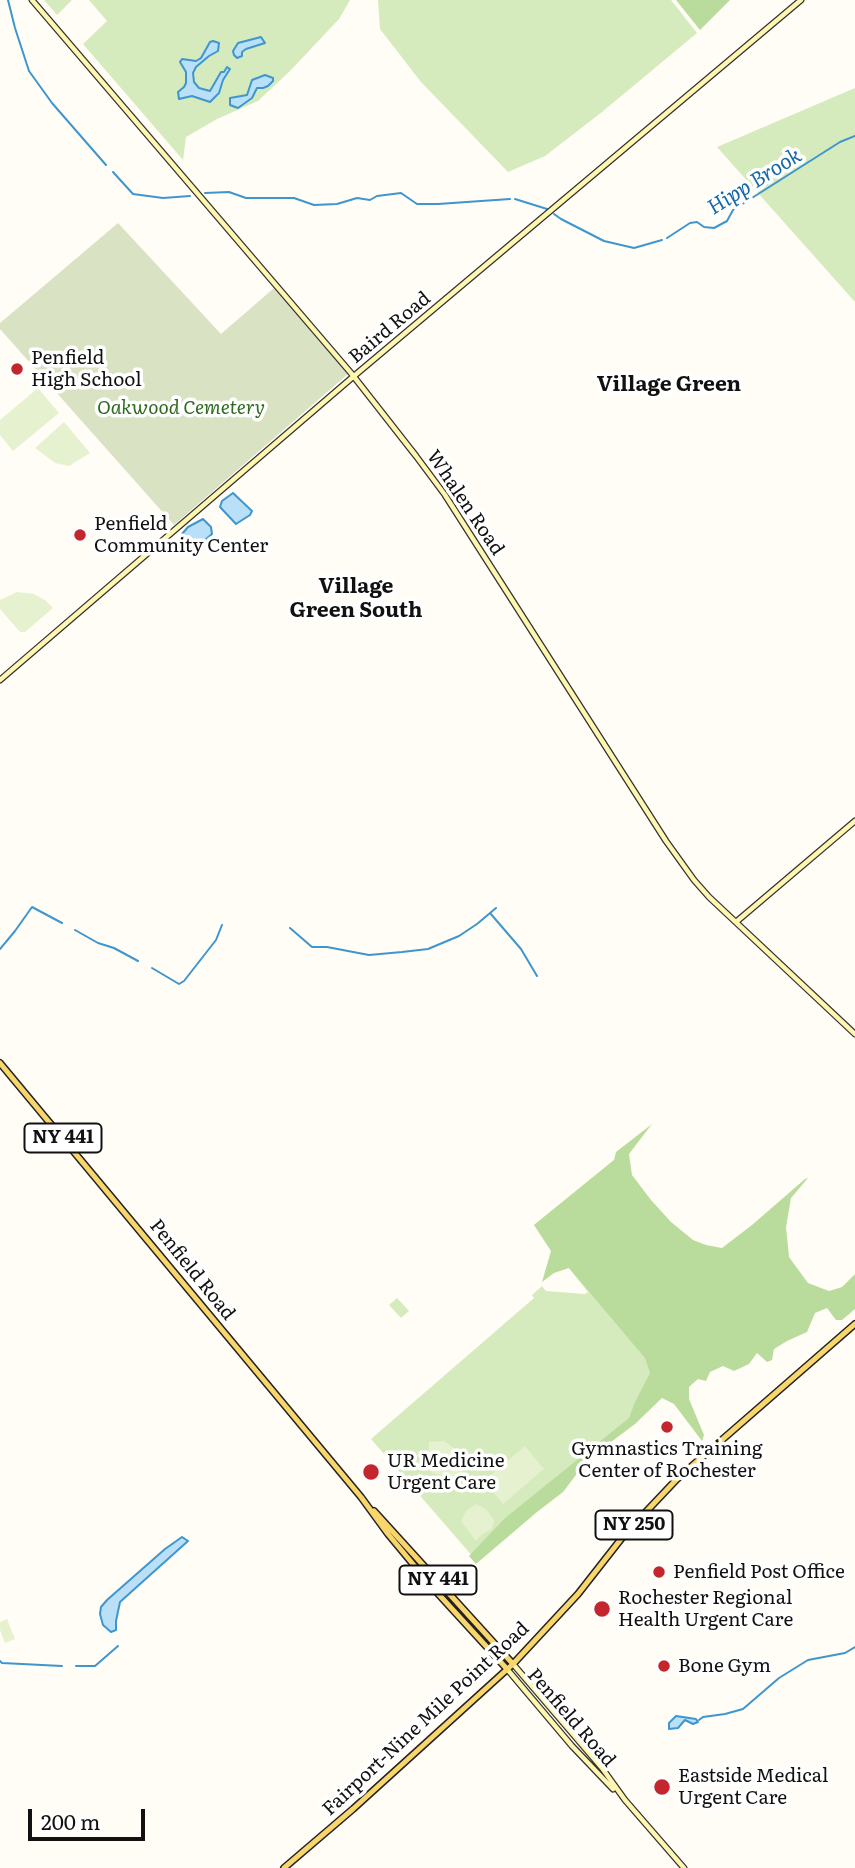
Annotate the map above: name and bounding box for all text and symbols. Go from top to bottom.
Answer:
water label: Hipp Brook [703,143,807,221]
street label: Baird Road [345,287,435,369]
place label: Penfield High School [31,347,142,391]
marker: Penfield High School [9,361,25,377]
district label: Village Green [597,372,741,398]
park label: Oakwood Cemetery [97,397,265,419]
street label: Whalen Road [421,446,509,560]
place label: Penfield Community Center [94,513,268,557]
marker: Penfield Community Center [72,527,88,543]
district label: Village Green South [290,574,422,624]
road number: NY 441 [24,1124,102,1153]
street label: Penfield Road [144,1215,240,1325]
marker: Gymnastics Training Center of Rochester [659,1419,675,1435]
place label: Gymnastics Training Center of Rochester [571,1438,763,1482]
place label: UR Medicine Urgent Care [387,1450,505,1494]
marker: UR Medicine Urgent Care [361,1462,381,1482]
road number: NY 250 [596,1510,672,1540]
place label: Penfield Post Office [673,1561,845,1583]
marker: Penfield Post Office [651,1564,667,1580]
road number: NY 441 [400,1566,476,1595]
place label: Rochester Regional Health Urgent Care [618,1587,793,1631]
marker: Rochester Regional Health Urgent Care [592,1599,612,1619]
street label: Fairport-Nine Mile Point Road [318,1617,534,1821]
place label: Bone Gym [678,1655,771,1677]
marker: Bone Gym [656,1658,672,1674]
street label: Penfield Road [522,1664,620,1772]
place label: Eastside Medical Urgent Care [678,1765,828,1809]
marker: Eastside Medical Urgent Care [652,1777,672,1797]
scale bar [32,1794,149,1838]
text: 200 m [41,1805,101,1836]

